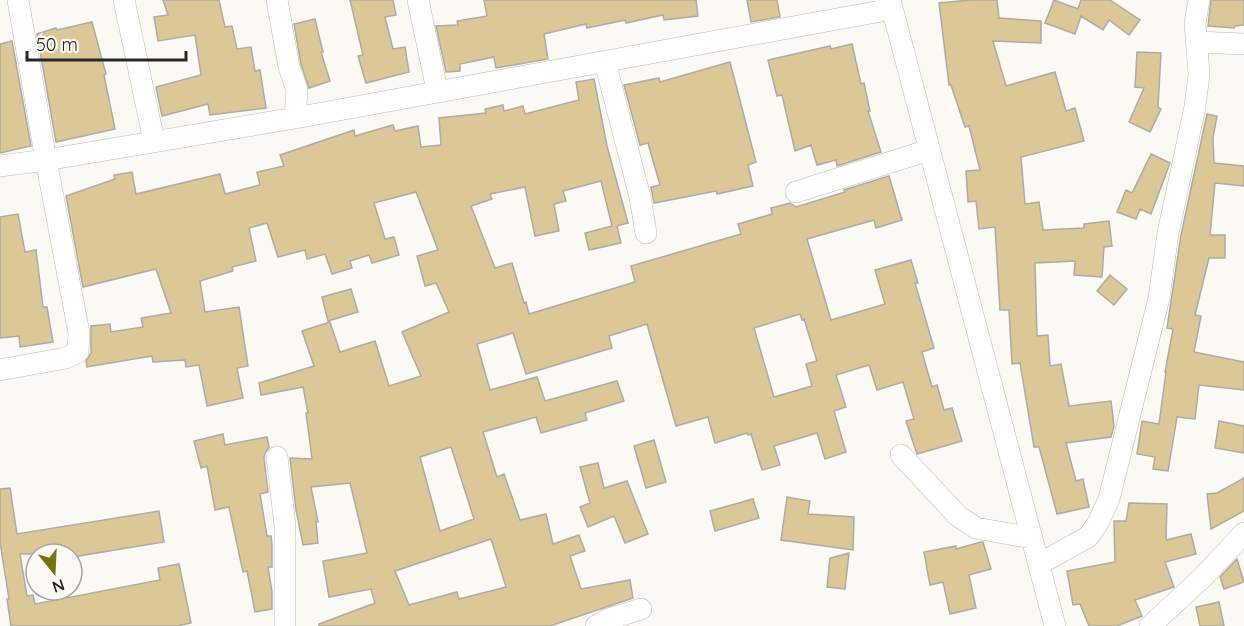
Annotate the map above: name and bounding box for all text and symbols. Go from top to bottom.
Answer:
scale bar [27,24,186,62]
text: 50 m [36,33,78,56]
north arrow [24,542,84,602]
text: N [50,575,67,598]

